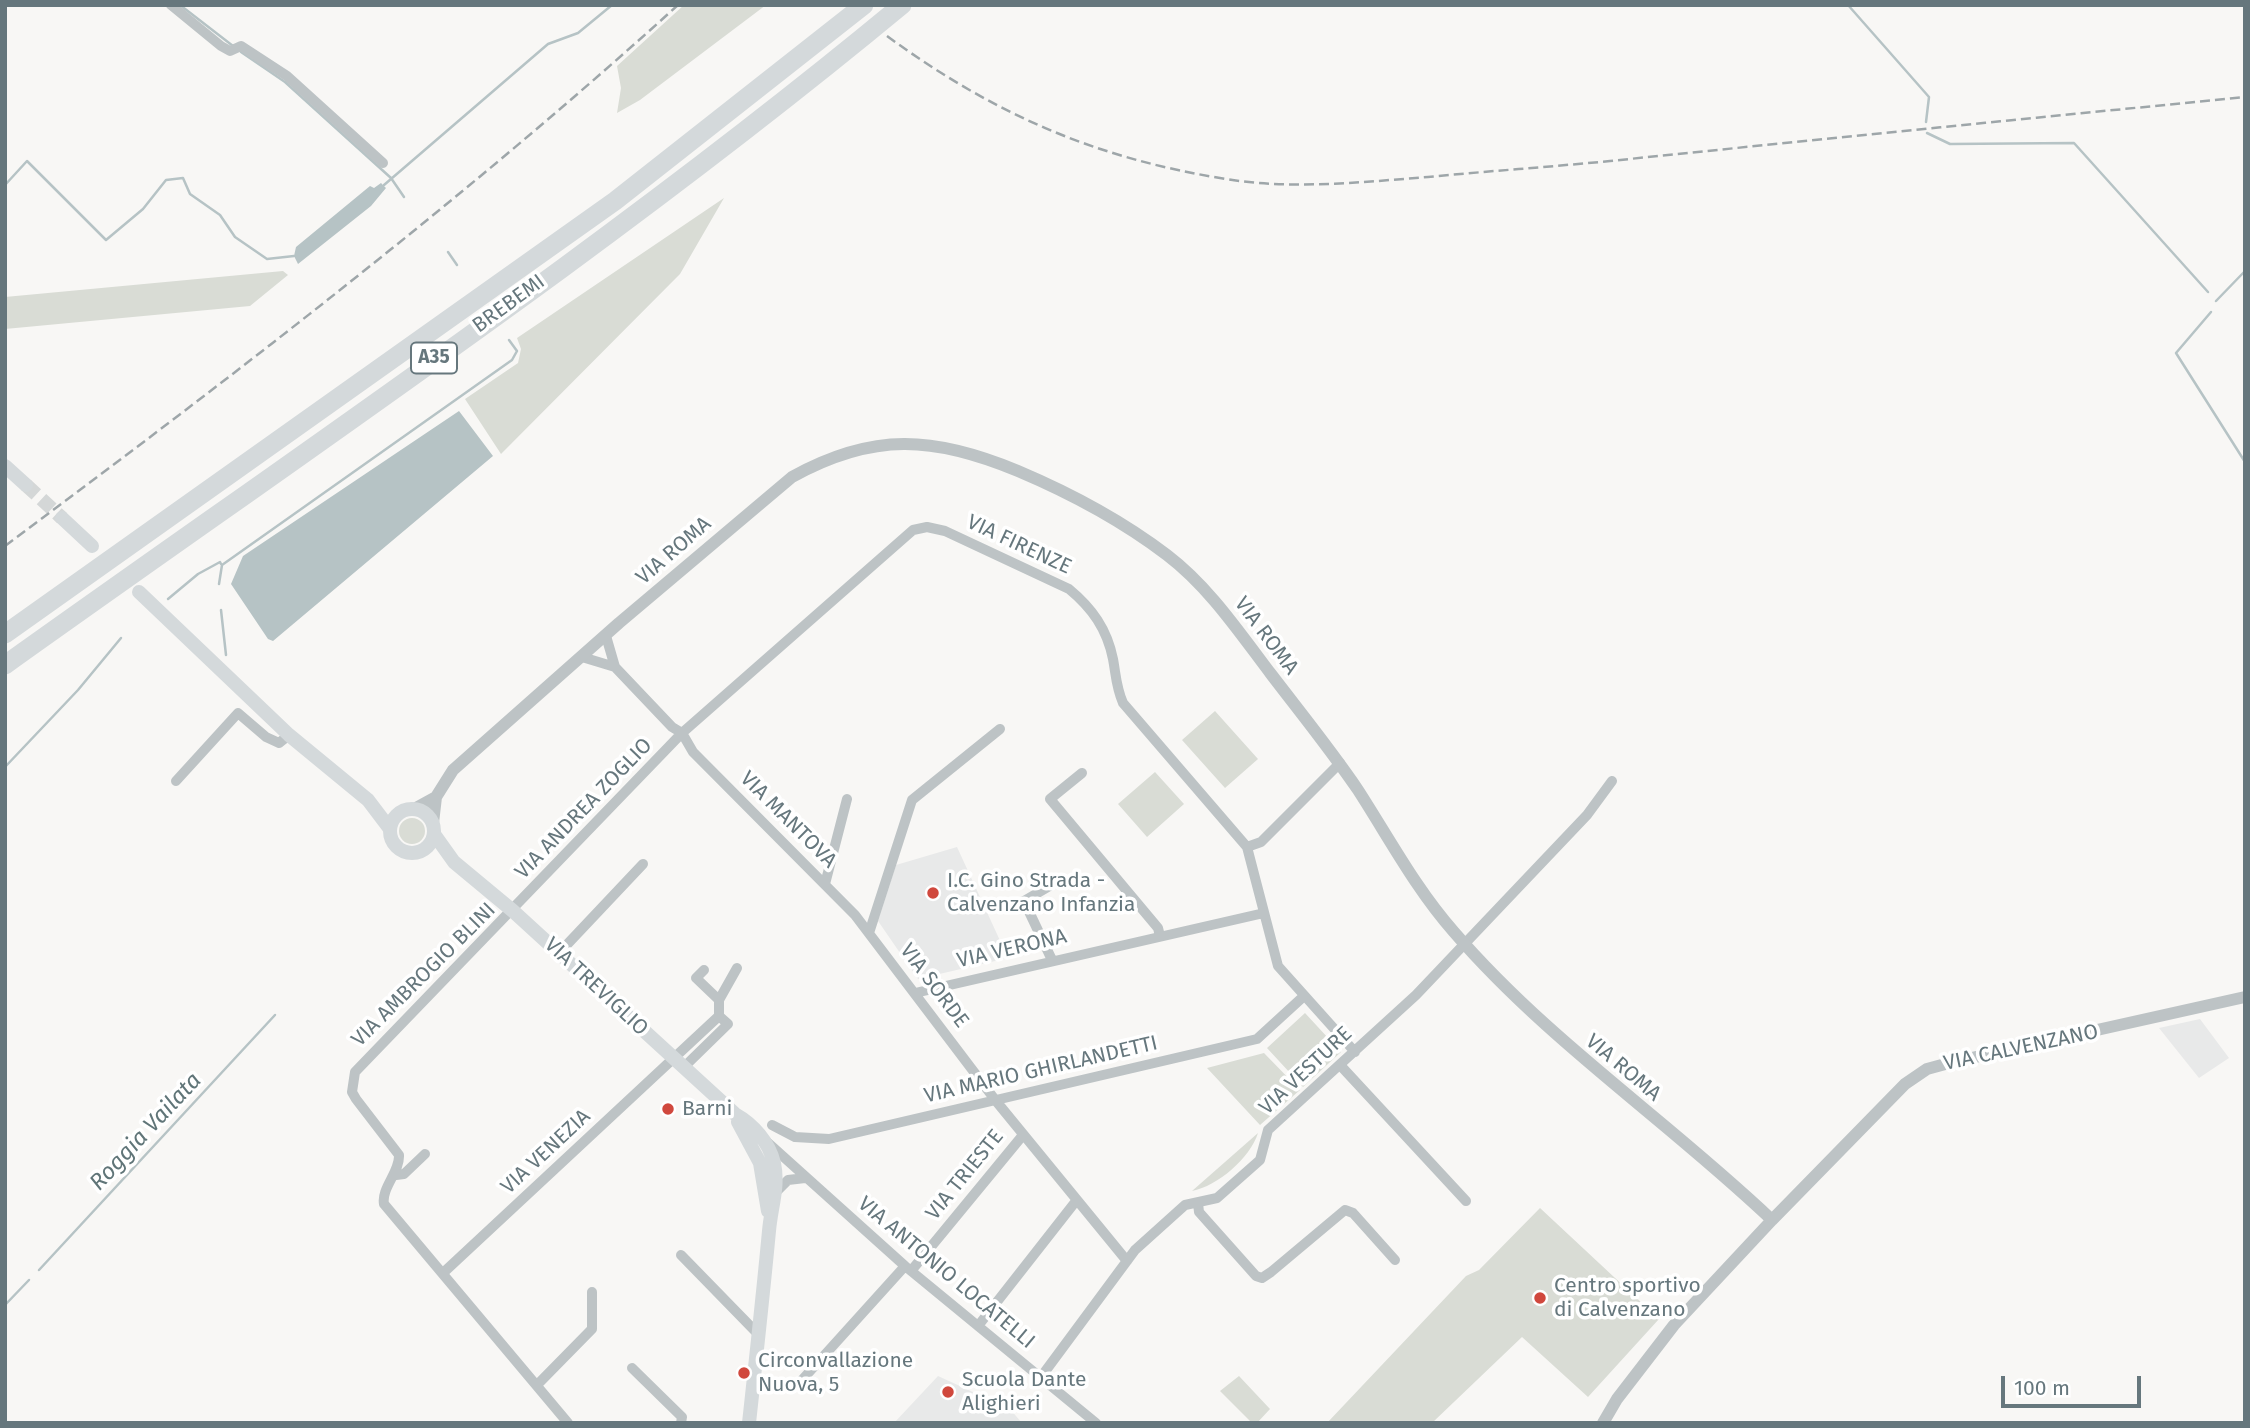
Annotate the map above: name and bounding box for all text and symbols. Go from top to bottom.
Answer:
street label: BREBEMI [468,269,550,339]
road number: A35 [411,342,457,374]
street label: VIA FIRENZE [963,510,1075,580]
street label: VIA ROMA [631,512,717,590]
street label: VIA ROMA [1229,592,1303,680]
street label: VIA ANDREA ZOGLIO [510,733,658,885]
street label: VIA MANTOVA [734,766,842,874]
place label: I.C. Gino Strada - Calvenzano Infanzia [947,868,1135,918]
marker: I.C. Gino Strada - Calvenzano Infanzia [925,885,941,901]
street label: VIA AMBROGIO BLINI [347,898,501,1052]
street label: VIA VERONA [955,924,1069,974]
street label: VIA TREVIGLIO [539,933,653,1041]
street label: VIA SORDE [894,939,974,1033]
street label: VIA CALVENZANO [1941,1019,2101,1077]
street label: VIA VESTURE [1254,1022,1358,1120]
street label: VIA ROMA [1580,1029,1666,1107]
street label: VIA MARIO GHIRLANDETTI [922,1031,1160,1109]
water label: Roggia Vailata [84,1067,208,1197]
place label: Barni [682,1096,733,1122]
marker: Barni [660,1101,676,1117]
street label: VIA VENEZIA [496,1104,596,1200]
street label: VIA TRIESTE [921,1125,1009,1225]
street label: VIA ANTONIO LOCATELLI [852,1192,1040,1354]
place label: Centro sportivo di Calvenzano [1554,1273,1701,1323]
marker: Centro sportivo di Calvenzano [1532,1290,1548,1306]
place label: Circonvallazione Nuova, 5 [758,1348,913,1398]
scale bar [2005,1362,2145,1406]
marker: Circonvallazione Nuova, 5 [736,1365,752,1381]
place label: Scuola Dante Alighieri [962,1367,1087,1417]
text: 100 m [2014,1375,2070,1401]
marker: Scuola Dante Alighieri [940,1384,956,1400]

